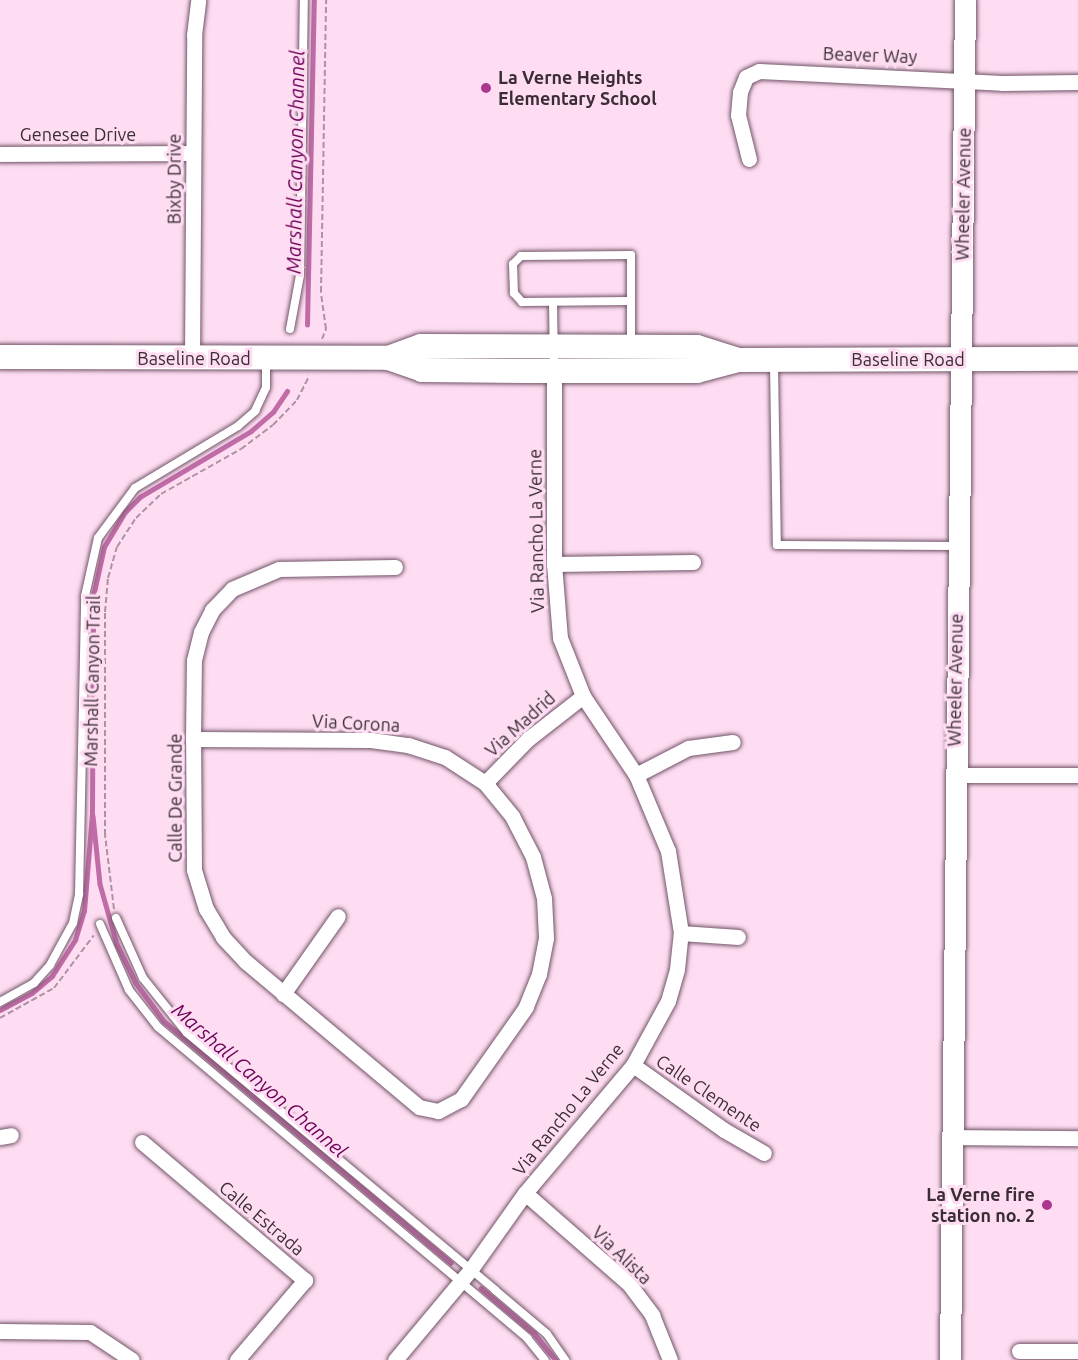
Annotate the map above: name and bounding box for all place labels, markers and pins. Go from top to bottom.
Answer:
place label: La Verne Heights Elementary School [498,67,657,110]
marker: La Verne Heights Elementary School [479,81,493,95]
place label: La Verne fire station no. 2 [926,1184,1035,1226]
marker: La Verne fire station no. 2 [1040,1198,1054,1212]

